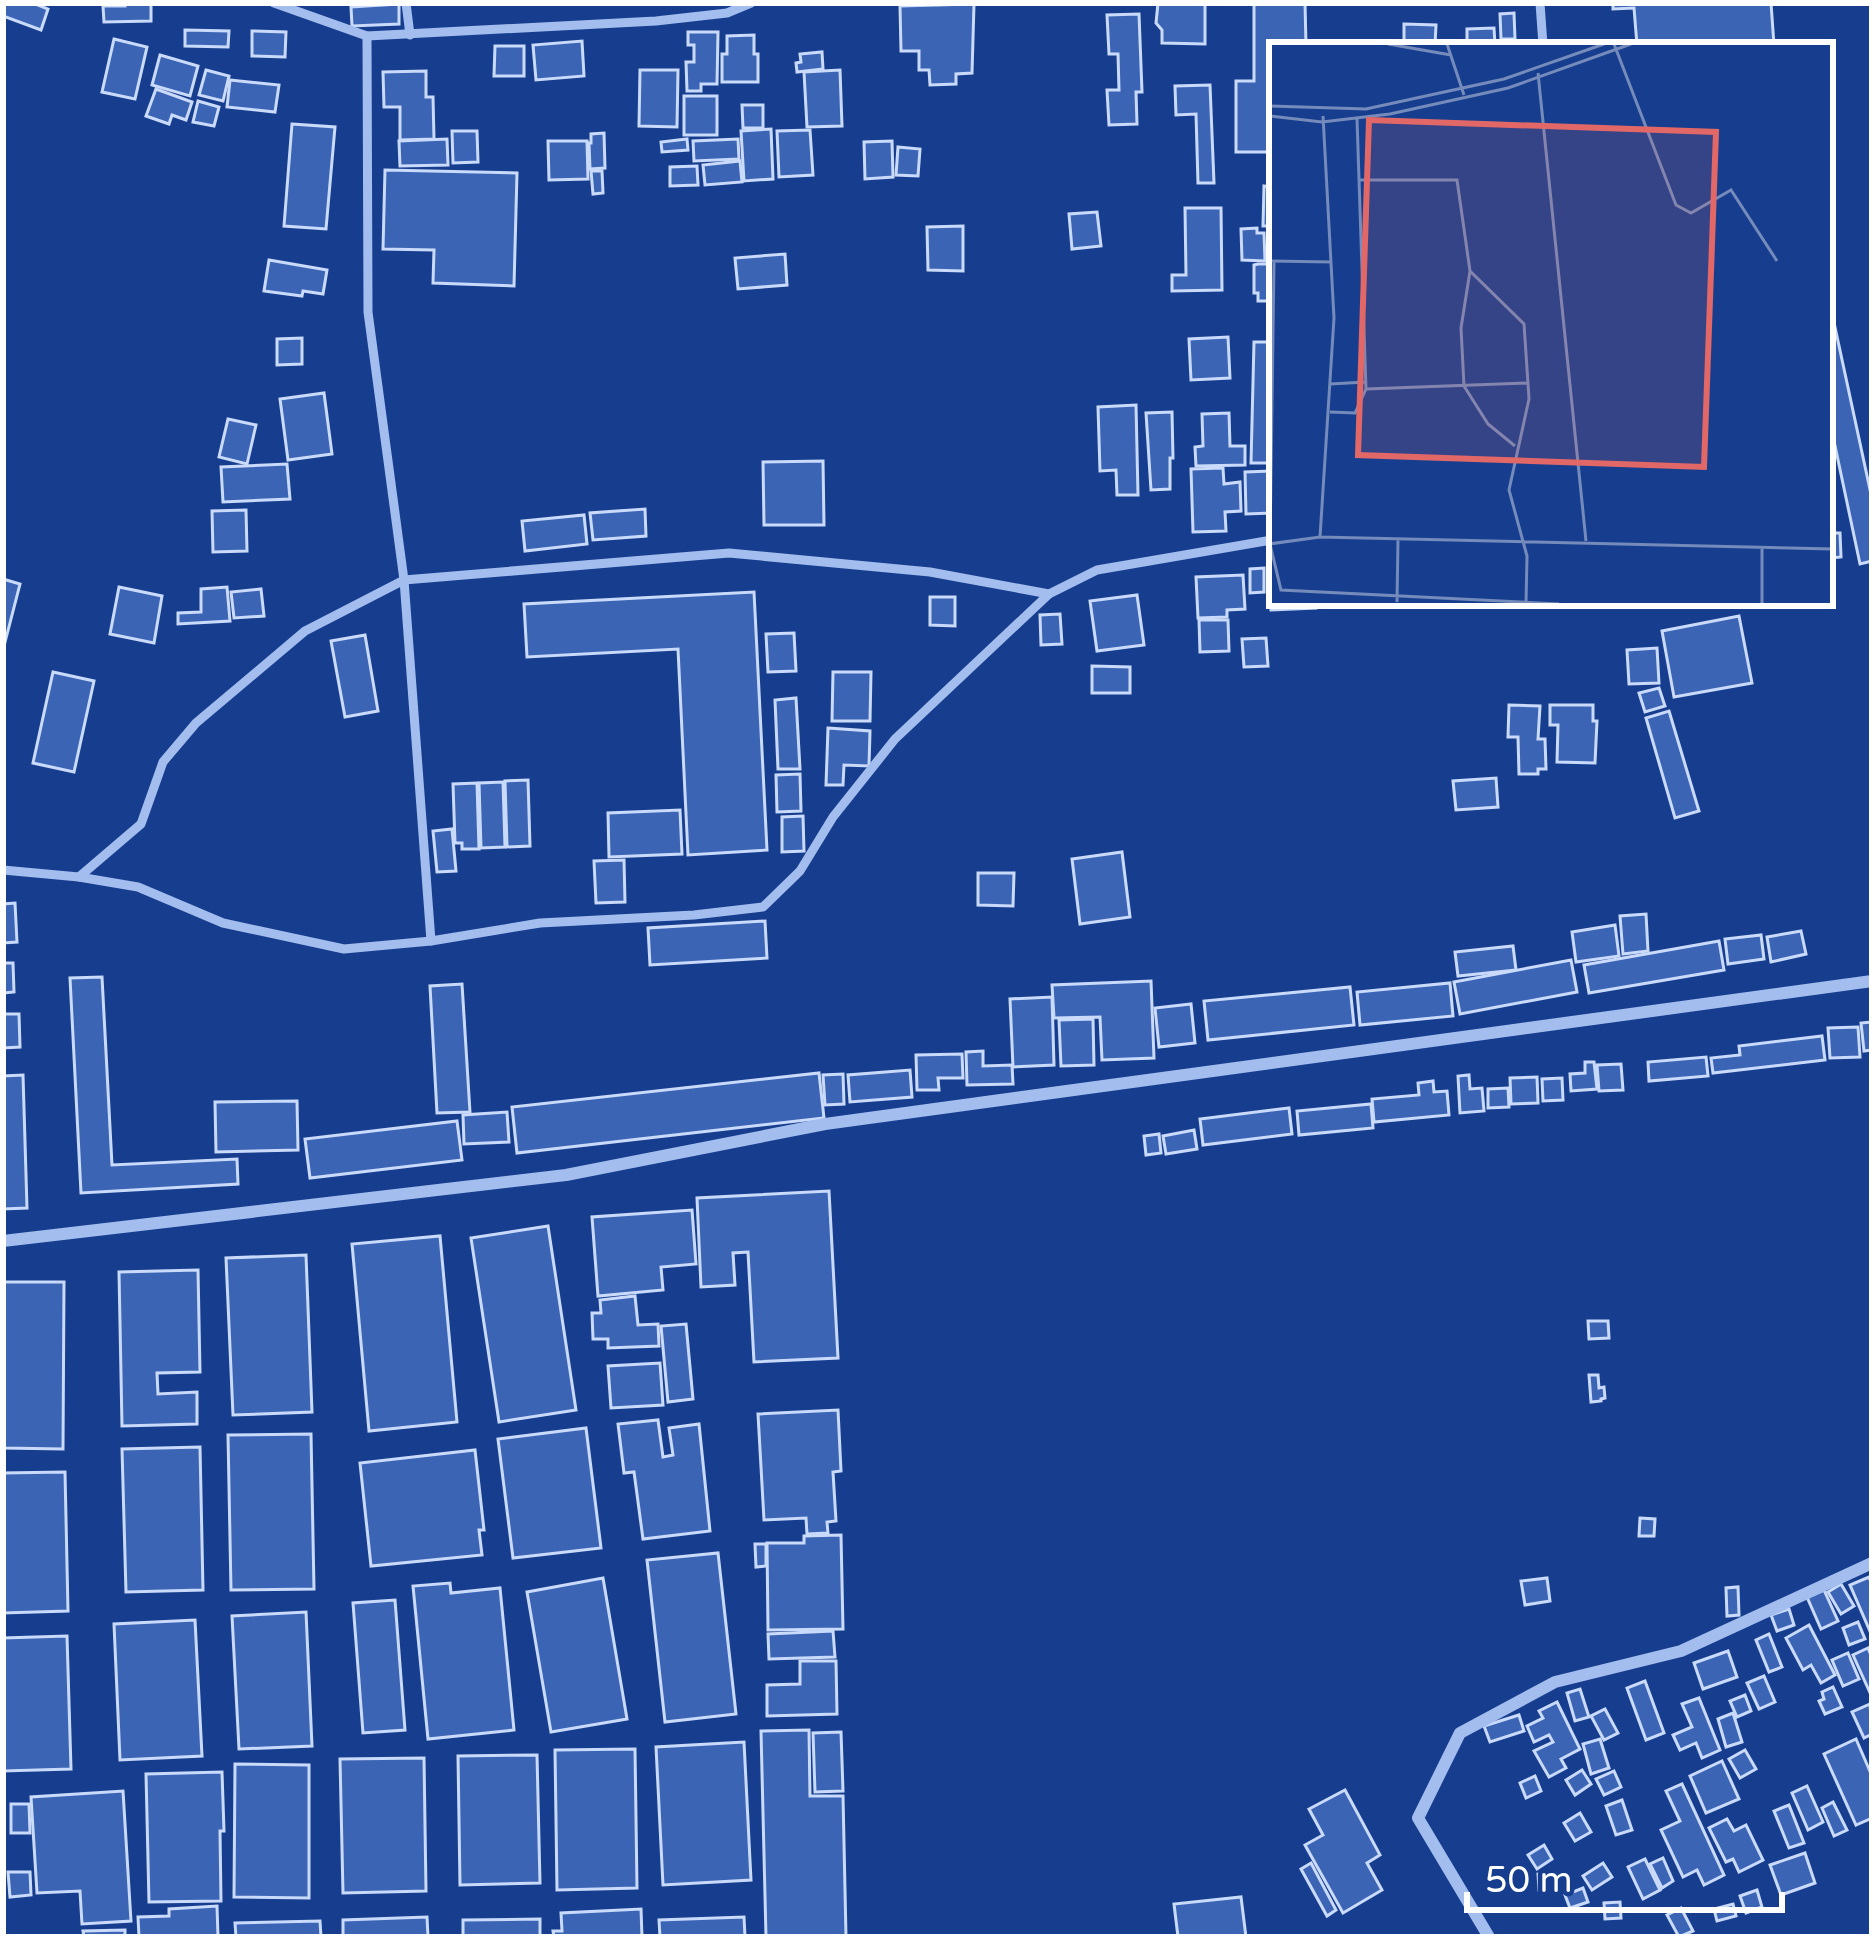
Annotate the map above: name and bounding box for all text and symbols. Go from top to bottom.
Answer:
inset map [1269,42,1833,606]
scale bar [1467,1838,1782,1912]
text: 50 m [1485,1859,1573,1902]

